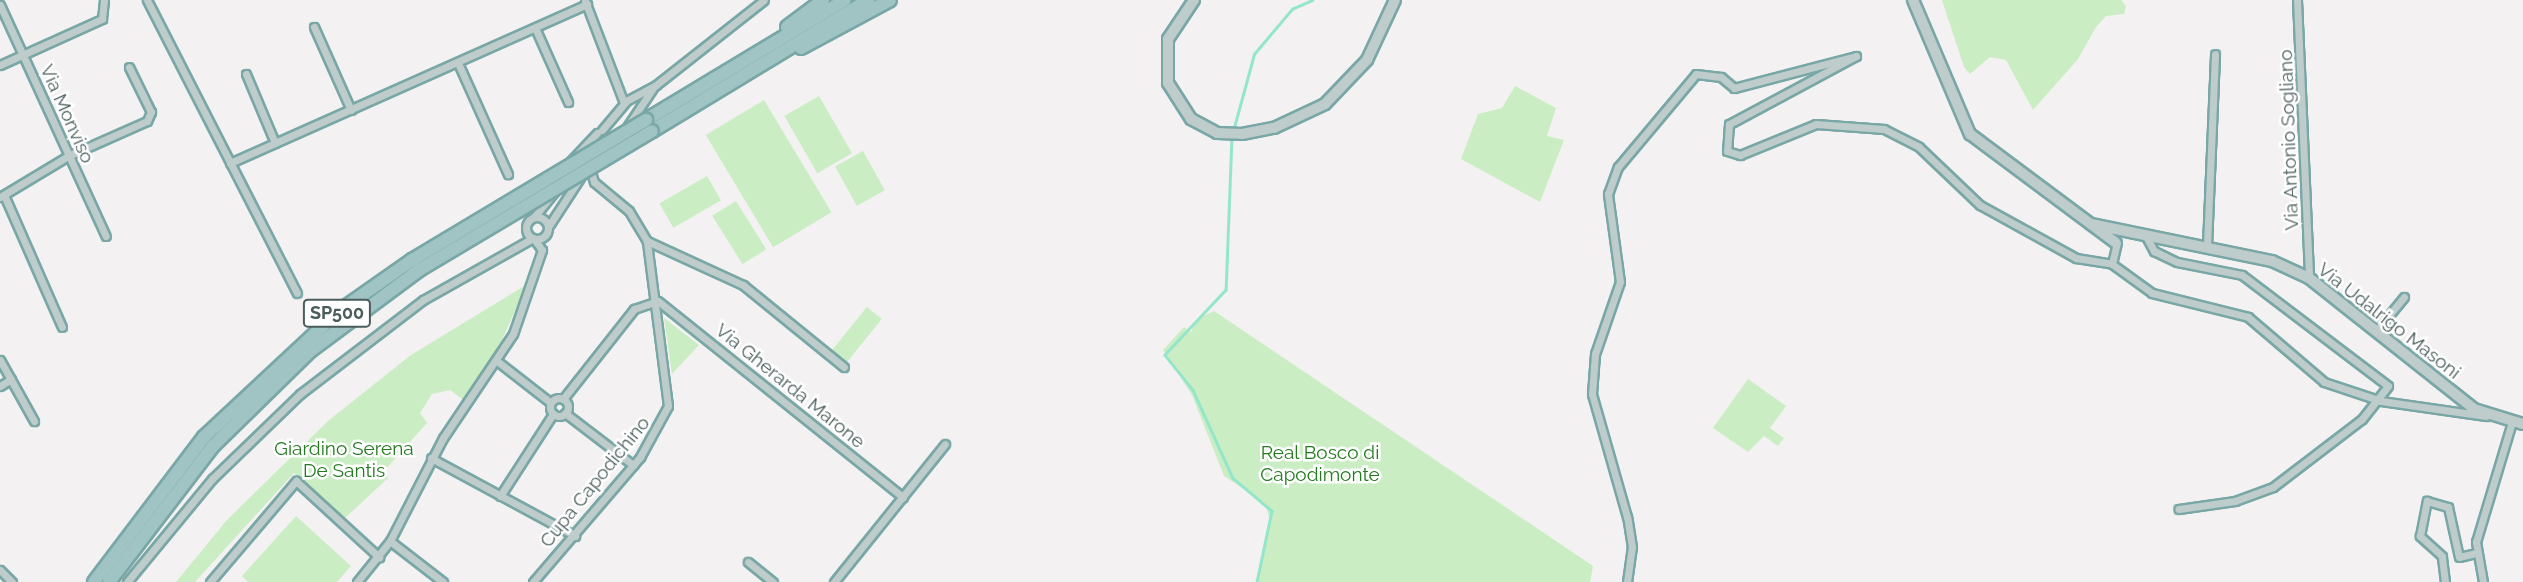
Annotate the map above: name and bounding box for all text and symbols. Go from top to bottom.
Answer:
street label: Via Antonio Sogliano [2274,49,2304,231]
street label: Via Monviso [35,61,99,167]
street label: Via Udalrigo Masoni [2313,258,2465,384]
road number: SP500 [302,298,372,328]
street label: Via Gherarda Marone [711,319,869,453]
street label: Cupa Capodichino [535,412,655,552]
park label: Giardino Serena De Santis [274,438,414,482]
park label: Real Bosco di Capodimonte [1260,442,1380,486]

